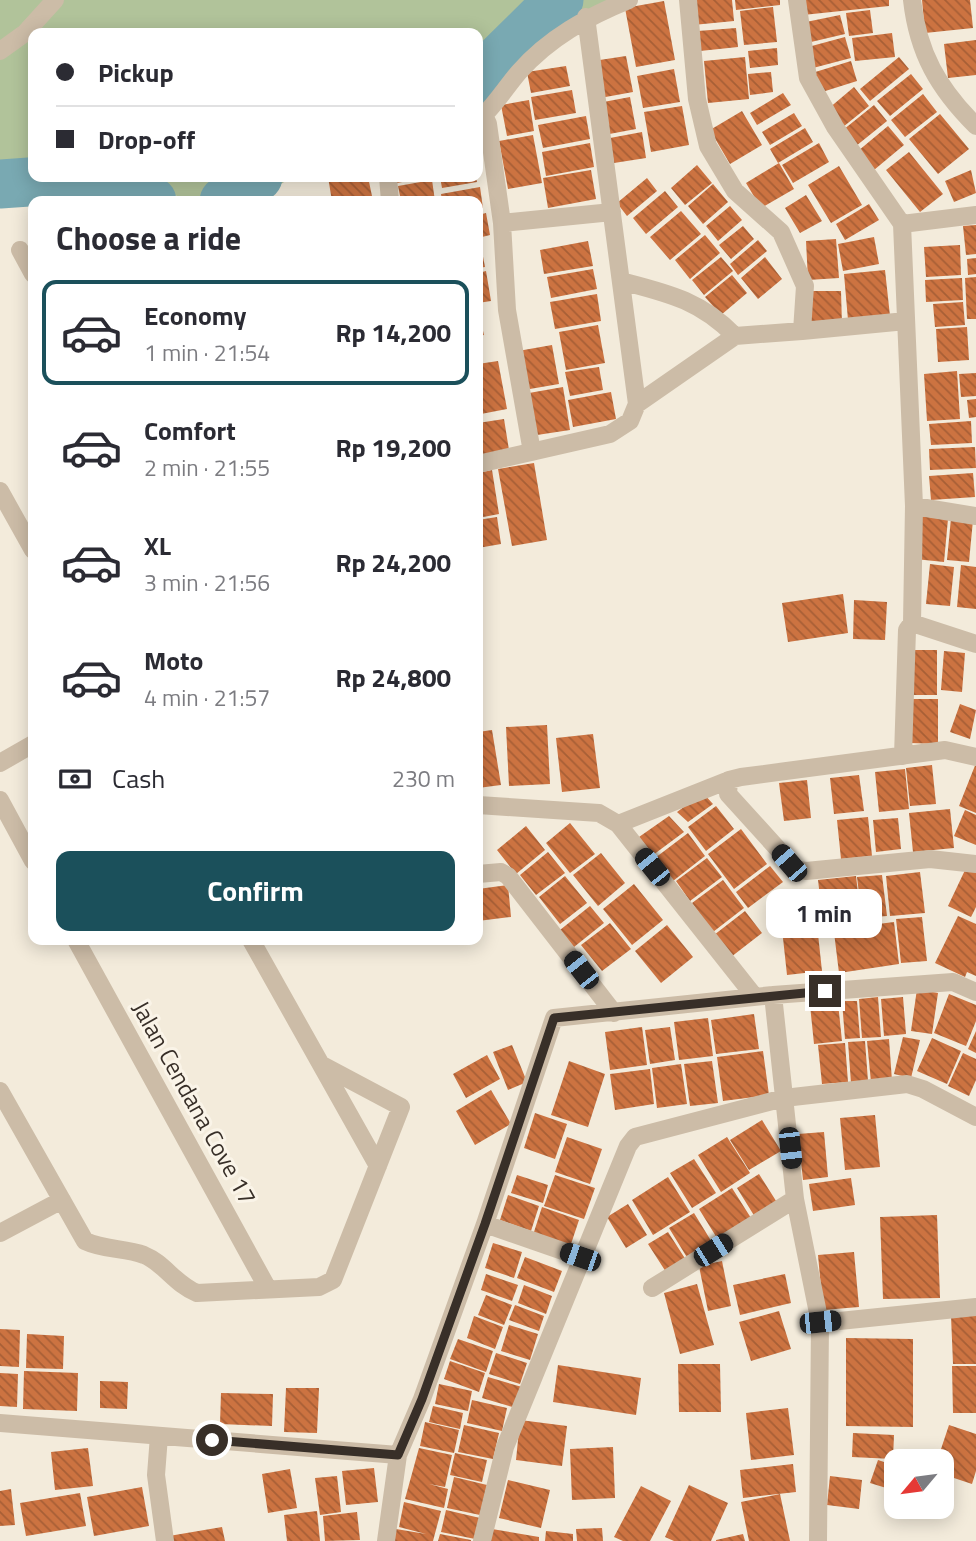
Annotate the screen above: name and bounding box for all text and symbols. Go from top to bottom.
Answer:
text: Pickup [98,53,174,92]
text: Drop-off [98,120,195,159]
text: Choose a ride [56,214,241,262]
text: Economy [144,296,246,335]
icon: car [60,301,123,364]
text: Rp 14,200 [335,313,451,352]
text: 1 min · 21:54 [144,335,270,370]
text: Comfort [144,411,236,450]
icon: car [60,416,123,479]
text: Rp 19,200 [335,428,451,467]
text: 2 min · 21:55 [144,450,270,485]
text: XL [144,526,171,565]
icon: car [60,531,123,594]
text: Rp 24,200 [335,543,451,582]
text: 3 min · 21:56 [144,565,270,600]
text: Moto [144,641,203,680]
icon: car [60,646,123,709]
text: Rp 24,800 [335,658,451,697]
text: 4 min · 21:57 [144,680,270,715]
text: Cash [112,759,165,798]
icon: cash [56,760,94,798]
text: 230 m [392,761,455,796]
car [768,840,811,886]
car [631,844,674,890]
button: Confirm [56,851,455,931]
callout: 1 min [767,890,883,939]
text: 1 min [796,896,852,931]
car [560,947,603,993]
route end [809,975,841,1007]
street label: Jalan Cendana Cove 17 [124,994,266,1211]
car [778,1126,803,1170]
car [690,1230,737,1270]
car [557,1240,604,1274]
car [799,1309,842,1335]
route start [196,1424,228,1456]
north arrow [884,1449,954,1519]
map controls [884,1449,954,1519]

